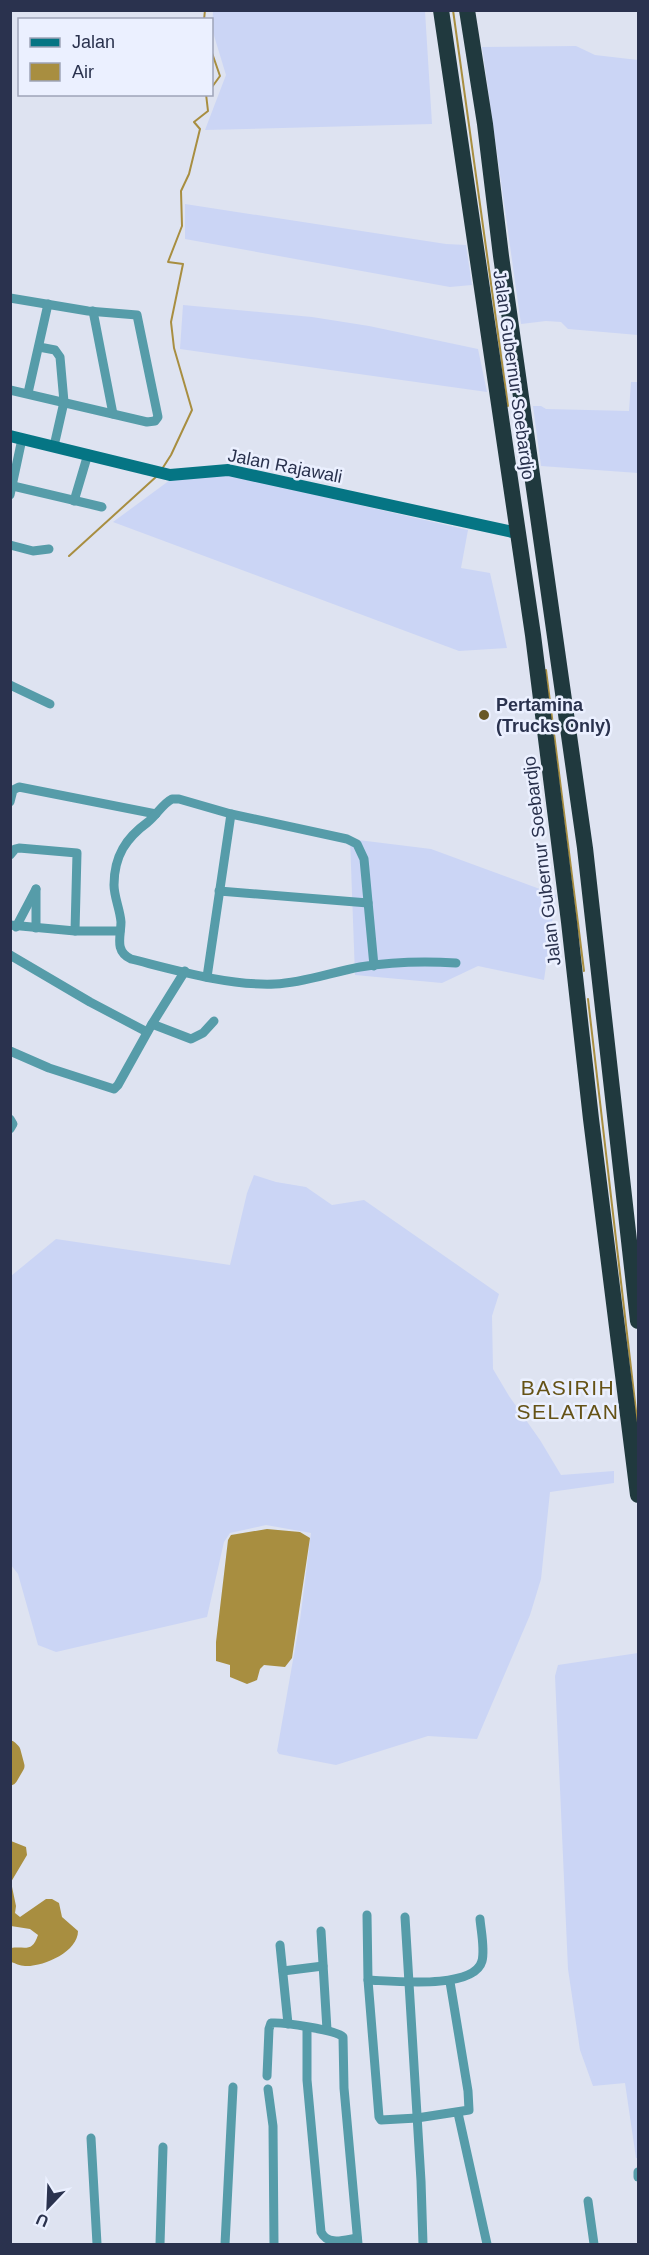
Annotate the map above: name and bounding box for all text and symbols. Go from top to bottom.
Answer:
legend [18,18,213,96]
text: Jalan [72,32,115,52]
text: Air [72,62,94,82]
street label: Jalan Gubernur Soebardjo [489,269,539,481]
street label: Jalan Rajawali [226,445,344,487]
place label: Pertamina (Trucks Only) [496,695,611,736]
marker: Pertamina (Trucks Only) [477,708,491,722]
street label: Jalan Gubernur Soebardjo [519,755,565,967]
district label: BASIRIH SELATAN [516,1376,620,1423]
north arrow [18,2177,78,2237]
text: U [34,2210,51,2230]

